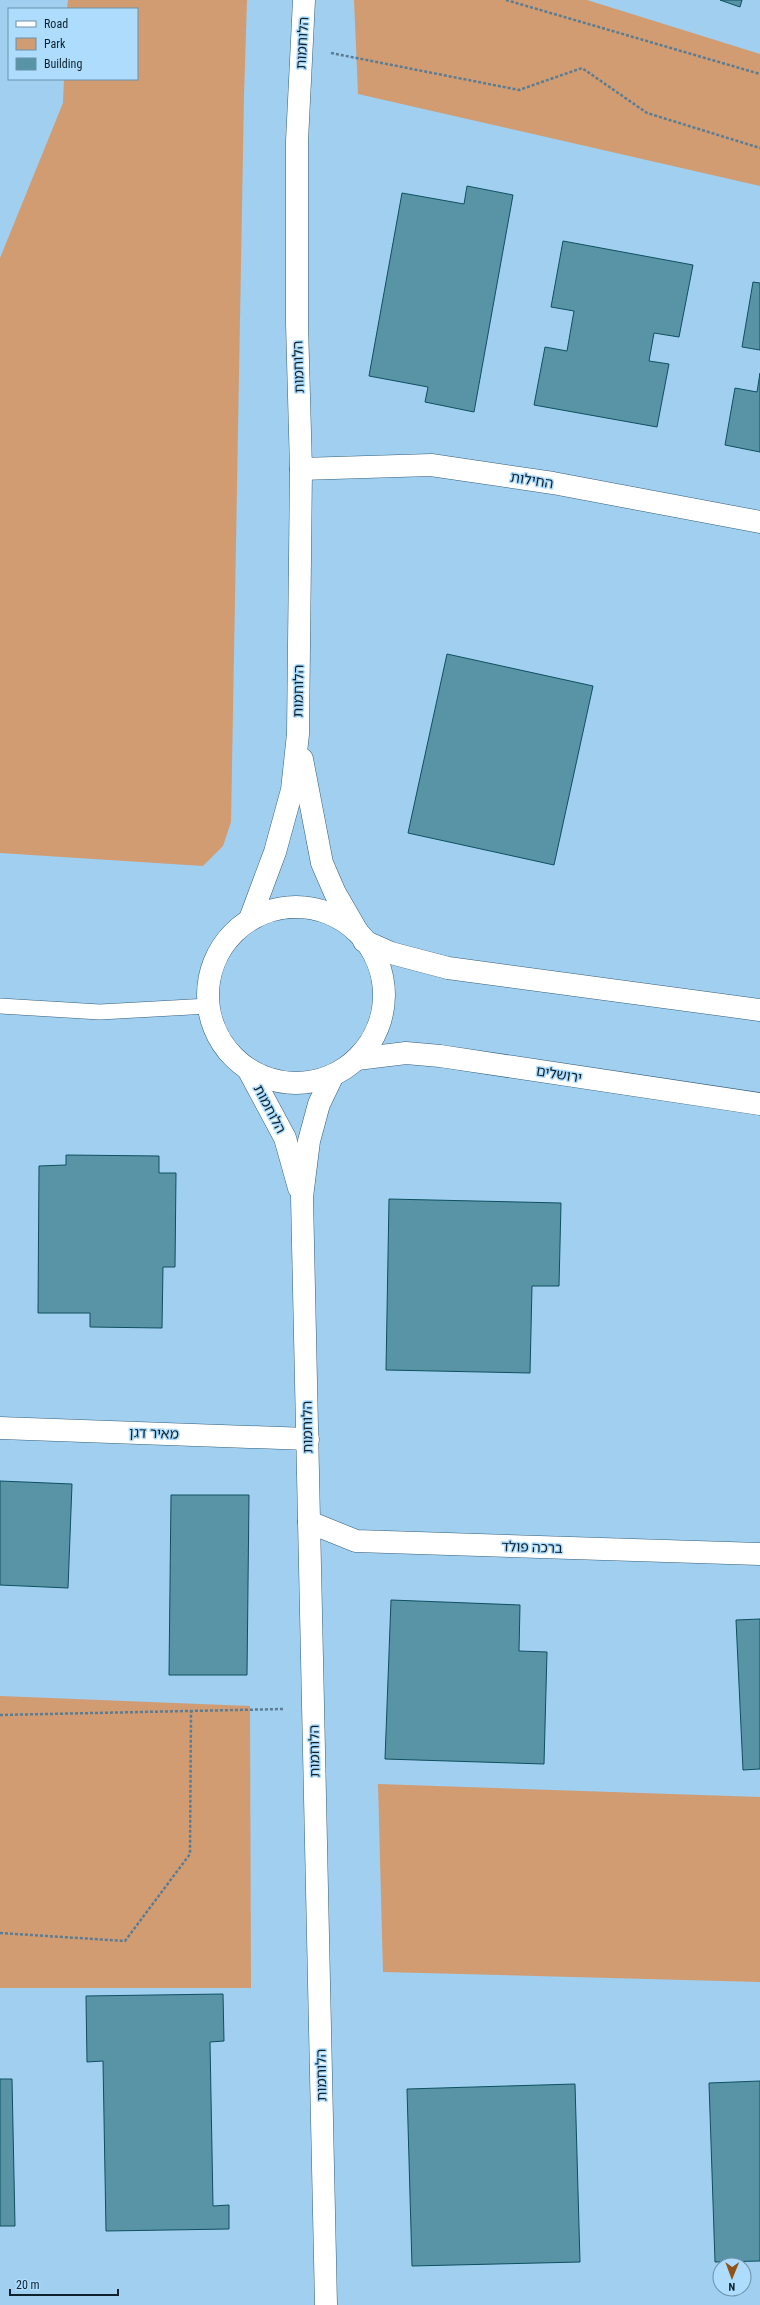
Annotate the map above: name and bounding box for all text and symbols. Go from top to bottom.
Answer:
legend [8,8,138,80]
street label: הלוחמות [293,16,311,70]
text: Road [44,17,68,31]
text: Park [44,37,66,51]
text: Building [44,57,82,71]
street label: הלוחמות [289,340,307,394]
street label: החילות [509,469,555,491]
street label: הלוחמות [290,665,306,717]
street label: ירושלים [535,1062,583,1086]
street label: הלוחמות [251,1082,289,1136]
street label: הלוחמות [299,1401,315,1453]
street label: מאיר דגן [129,1424,179,1442]
street label: ברכה פולד [501,1538,563,1556]
street label: הלוחמות [306,1725,322,1777]
street label: הלוחמות [313,2049,329,2101]
north arrow [712,2257,752,2297]
scale bar [10,2271,118,2297]
text: 20 m [16,2278,40,2292]
text: N [728,2280,735,2293]

